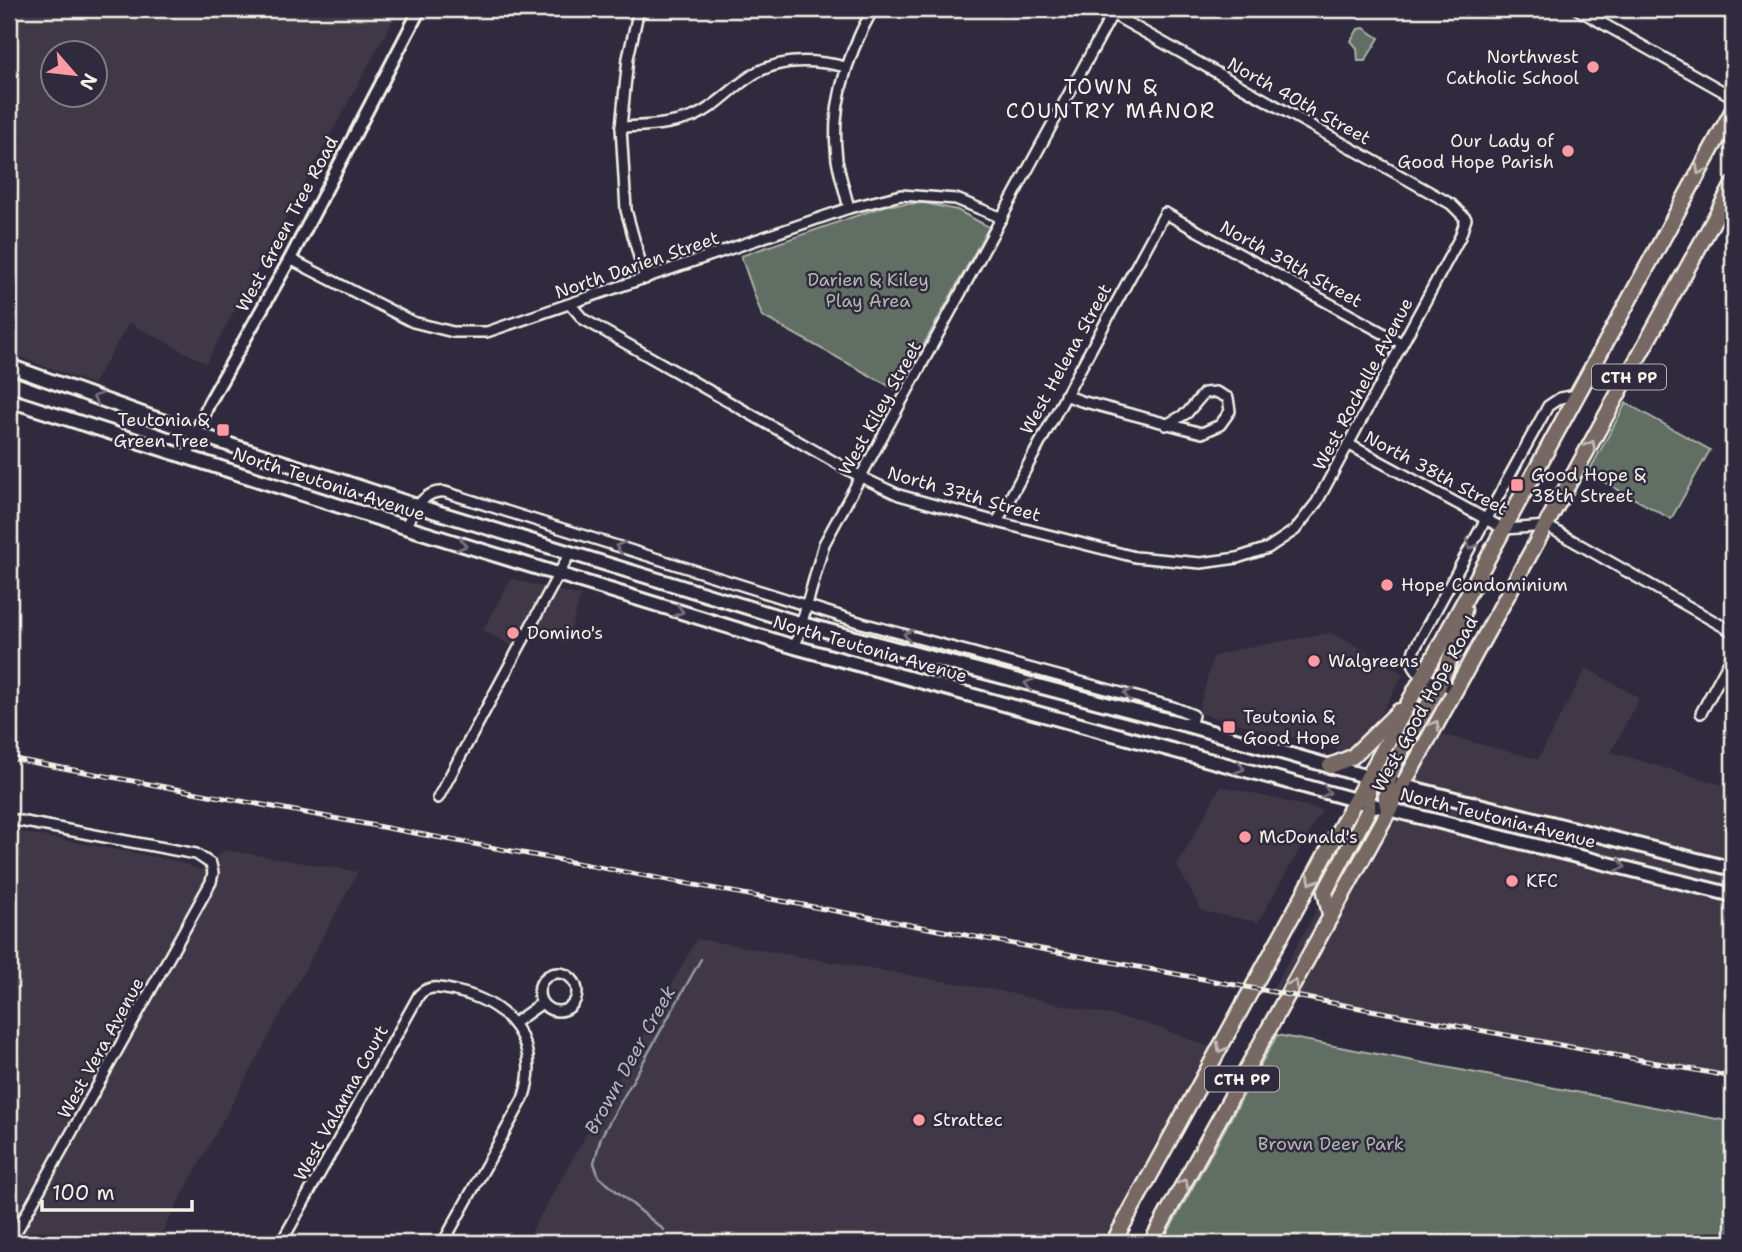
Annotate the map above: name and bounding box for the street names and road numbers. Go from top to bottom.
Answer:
street label: North 40th Street [1223,52,1375,150]
street label: West Green Tree Road [230,132,344,316]
street label: North 39th Street [1216,215,1366,313]
street label: North Darien Street [552,226,723,304]
street label: West Helena Street [1015,279,1117,439]
street label: West Rochelle Avenue [1307,294,1419,474]
street label: West Kiley Street [833,336,927,479]
road number: CTH PP [1592,364,1666,390]
street label: North 38th Street [1360,425,1512,521]
street label: North Teutonia Avenue [230,442,428,526]
street label: North 37th Street [885,461,1044,527]
street label: North Teutonia Avenue [770,610,970,688]
street label: West Good Hope Road [1367,612,1483,796]
street label: North Teutonia Avenue [1398,782,1598,854]
street label: West Vera Avenue [52,973,150,1123]
street label: West Valanna Court [288,1021,394,1185]
road number: CTH PP [1205,1066,1279,1092]

